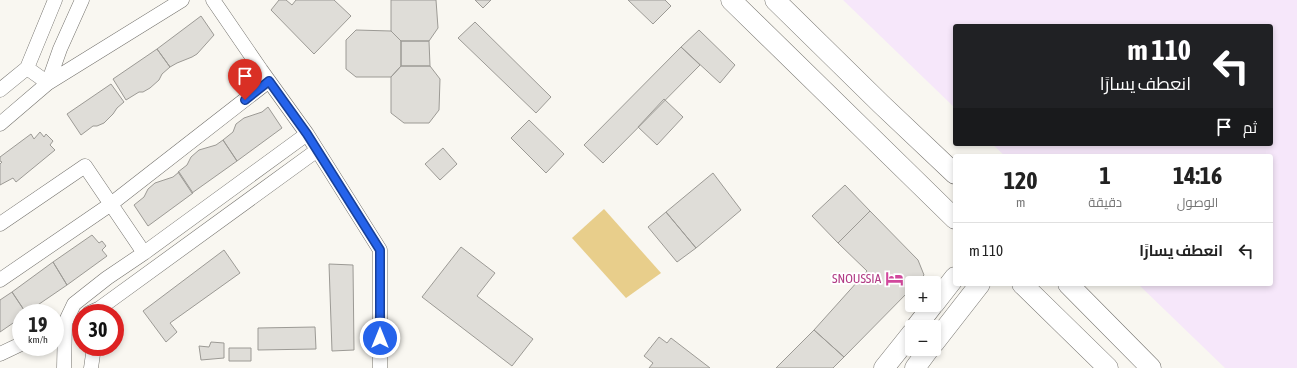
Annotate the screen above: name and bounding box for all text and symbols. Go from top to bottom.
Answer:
text: 110 m [1128,34,1191,66]
icon: left [1205,40,1257,92]
pin [228,59,262,100]
icon: arrive [234,65,256,87]
text: انعطف يسارًا [1100,73,1191,94]
icon: arrive [1213,116,1235,138]
text: ثم [1243,119,1257,136]
text: 1 [1100,162,1111,189]
text: 14:16 [1173,162,1222,189]
text: 120 [1004,167,1038,194]
text: m [1016,195,1025,210]
text: دقيقة [1088,195,1122,210]
text: الوصول [1177,195,1218,210]
icon: left [1235,240,1257,262]
text: 110 m [969,242,1003,259]
text: انعطف يسارًا [1139,242,1223,259]
hotel icon: SNOUSSIA [884,268,904,288]
place label: SNOUSSIA [832,271,882,286]
map controls [905,276,941,356]
button: + [905,276,941,312]
speed limit sign: 30 [72,304,124,356]
text: 19 [29,313,47,336]
position arrow [359,317,401,359]
button: − [905,320,941,356]
text: km/h [28,334,48,345]

